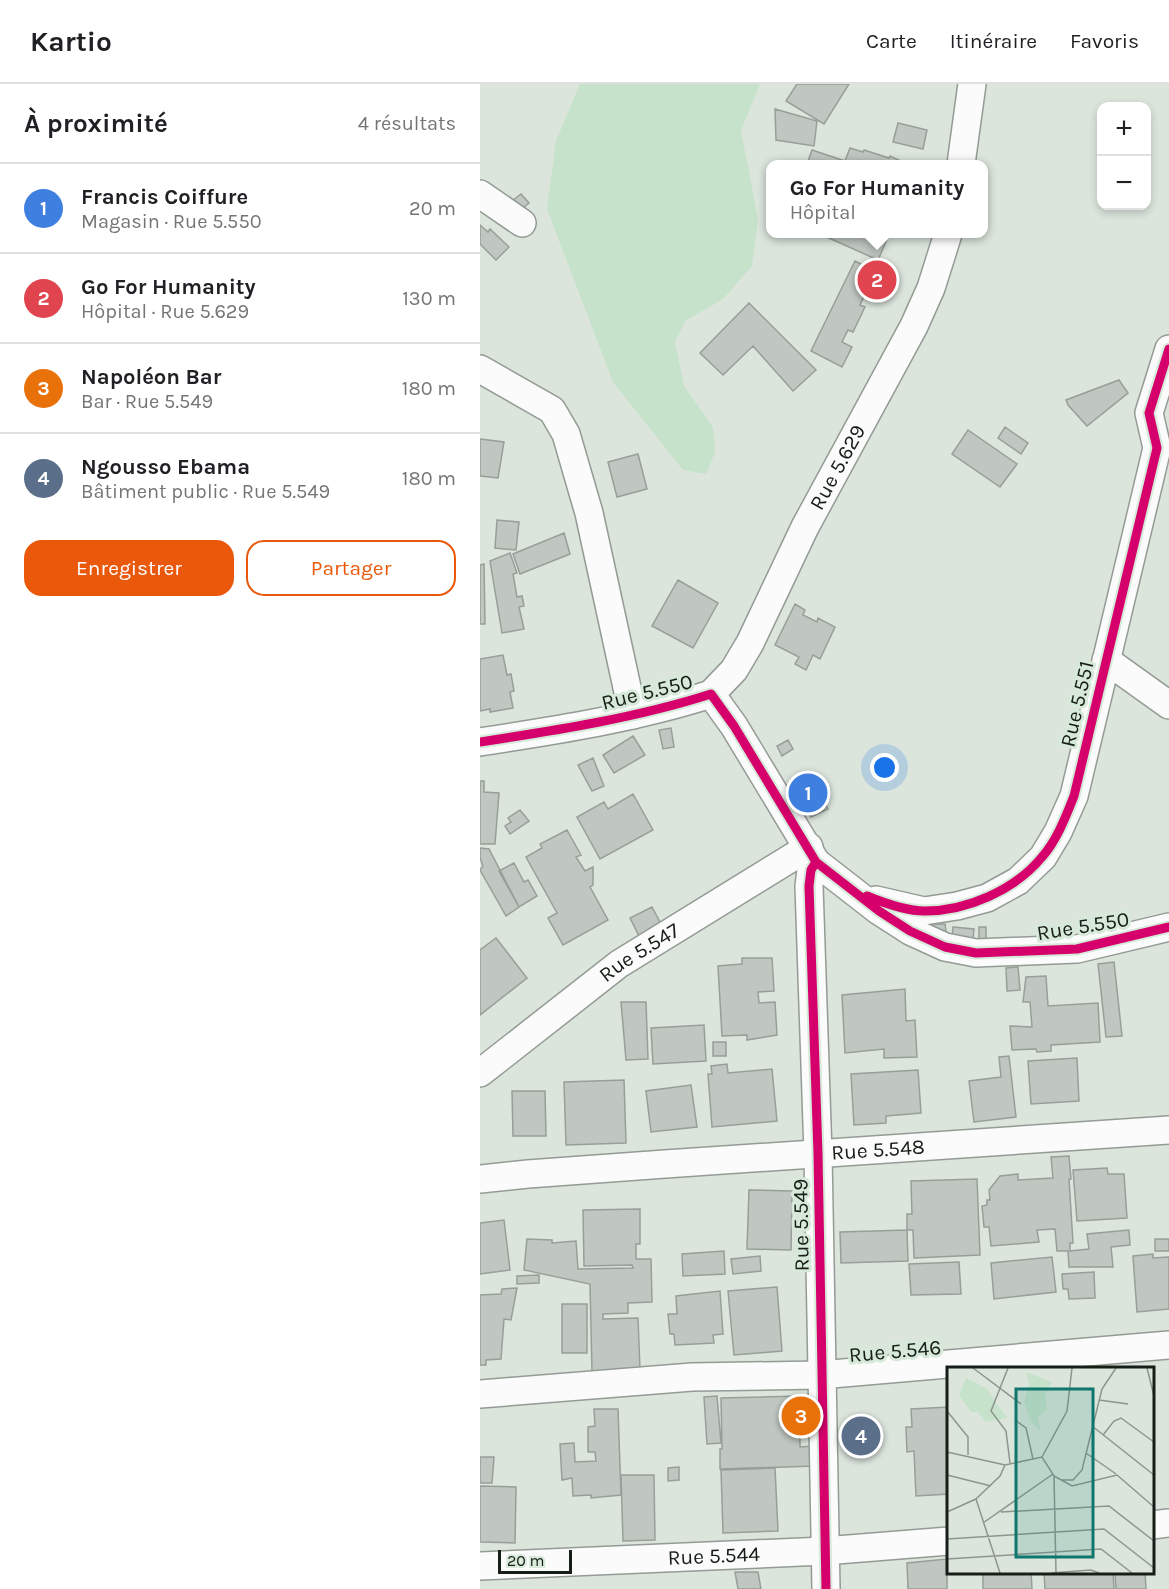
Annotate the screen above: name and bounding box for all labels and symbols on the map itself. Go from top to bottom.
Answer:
pin: 2 [858,258,896,302]
street label: Rue 5.629 [805,420,870,514]
street label: Rue 5.551 [1055,659,1099,749]
street label: Rue 5.550 [599,669,695,715]
your location [870,753,899,782]
pin: 1 [788,770,828,816]
street label: Rue 5.550 [1035,907,1131,945]
street label: Rue 5.547 [594,918,684,987]
street label: Rue 5.548 [830,1135,925,1165]
street label: Rue 5.549 [788,1178,814,1272]
street label: Rue 5.546 [848,1335,942,1367]
inset map [947,1367,1154,1574]
pin: 3 [782,1394,820,1438]
pin: 4 [842,1414,880,1458]
street label: Rue 5.544 [667,1542,761,1570]
scale bar [498,1547,572,1574]

